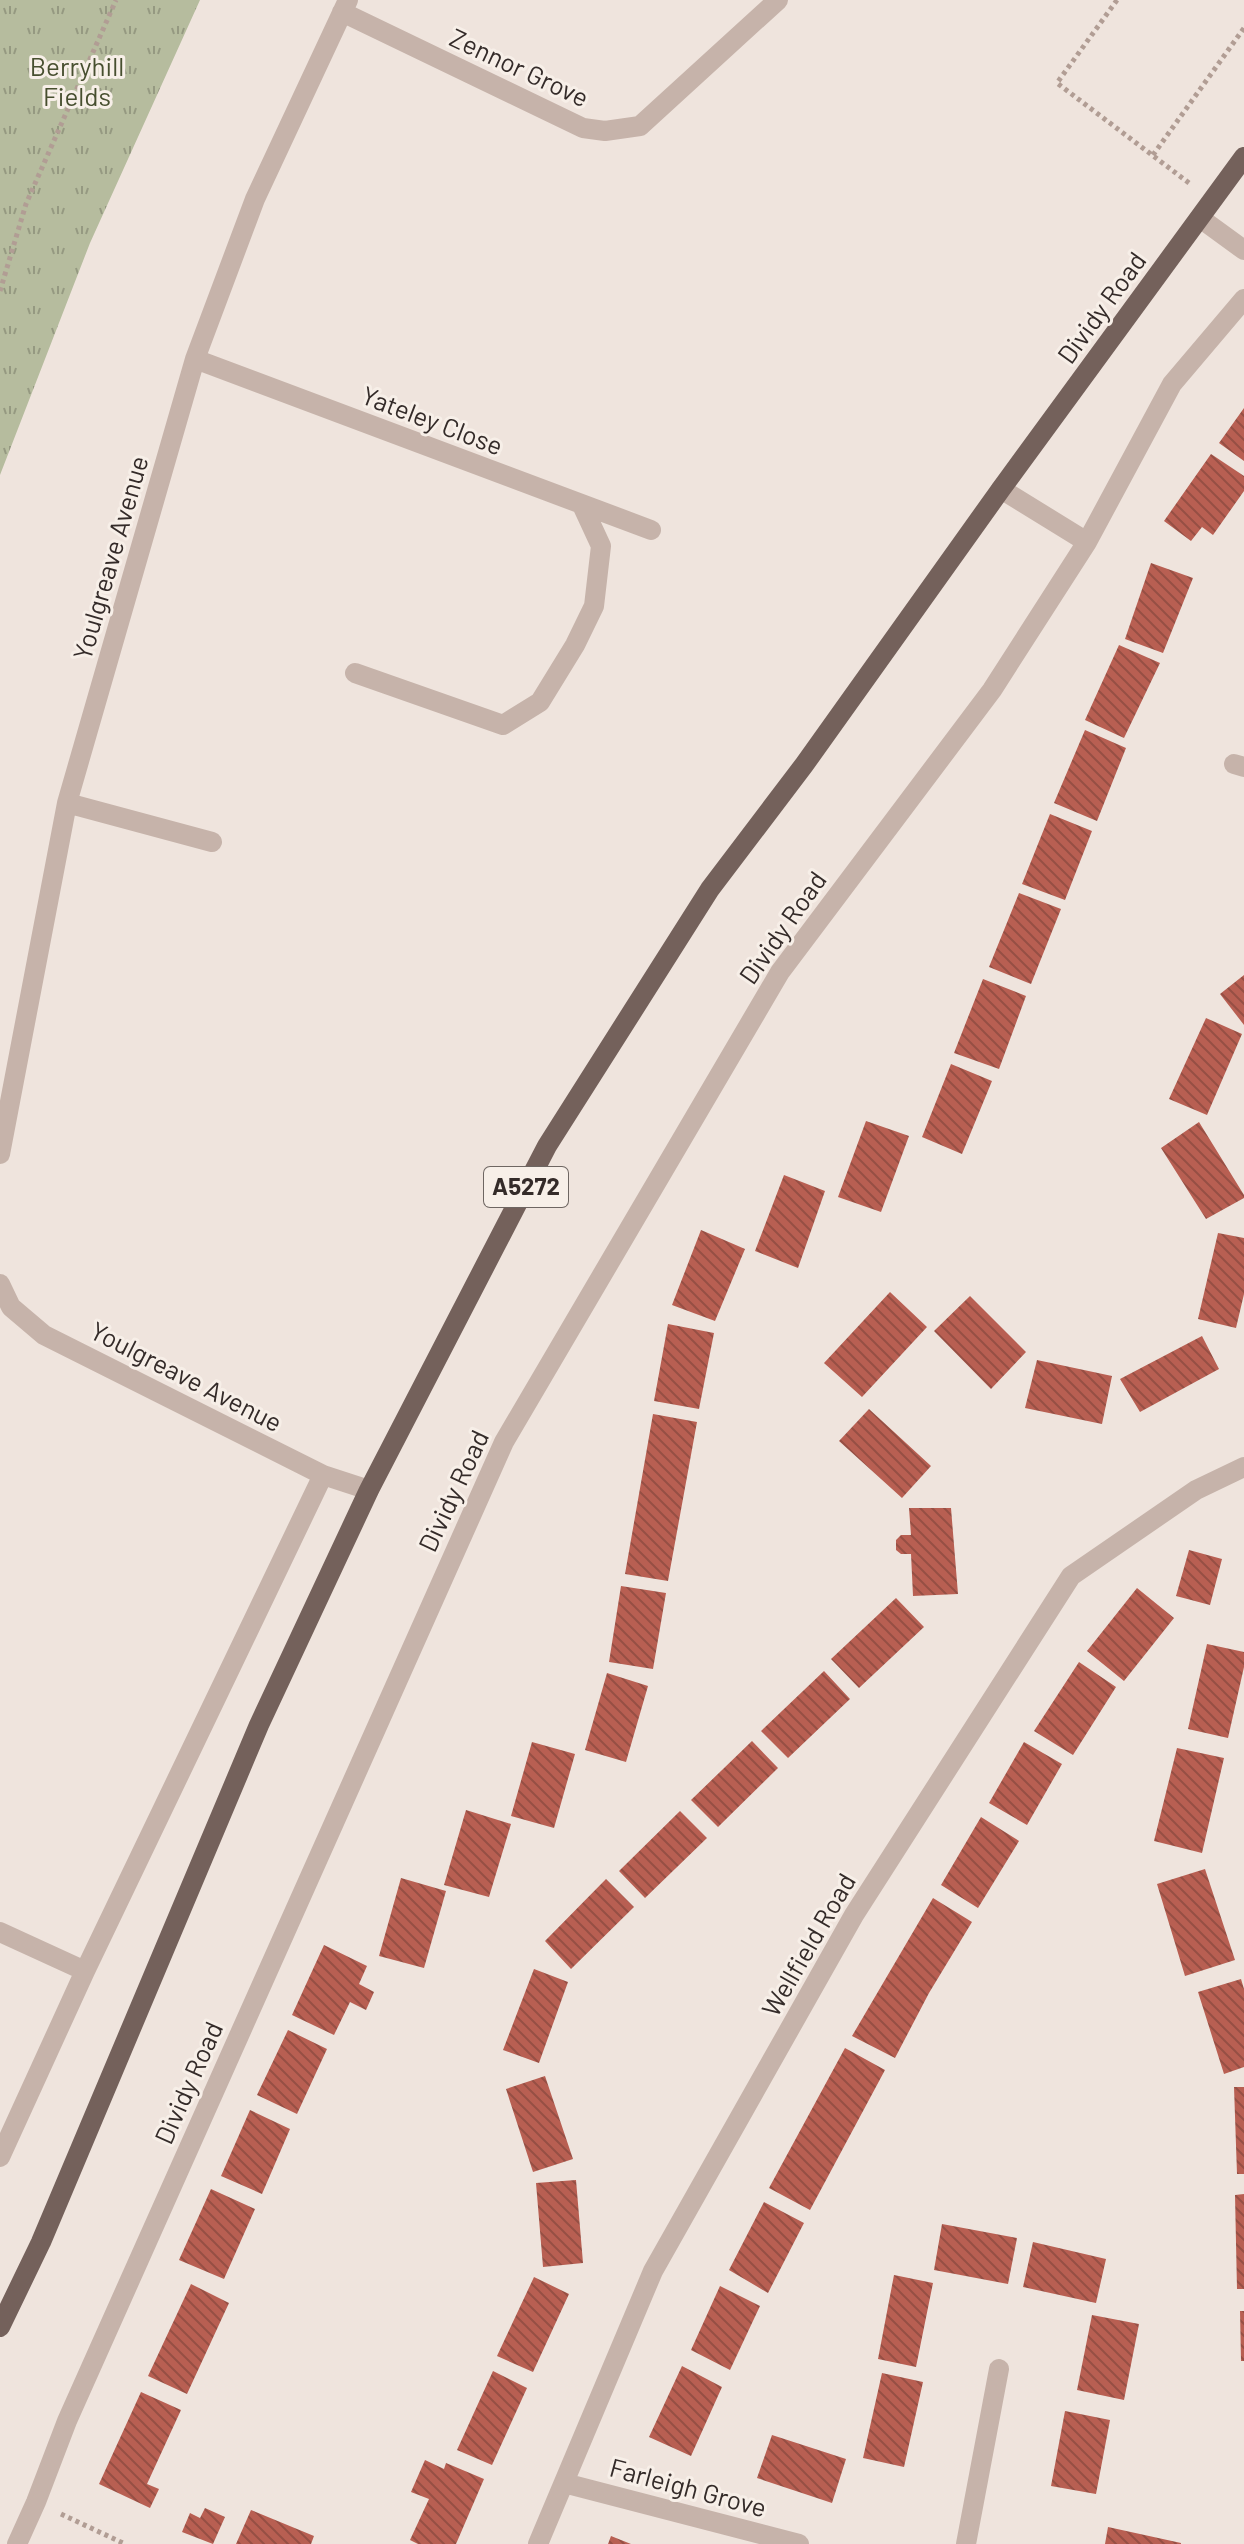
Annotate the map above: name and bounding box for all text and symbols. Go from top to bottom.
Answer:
street label: Zennor Grove [445,21,594,112]
park label: Berryhill Fields [30,50,124,111]
street label: Dividy Road [1050,245,1152,369]
street label: Yateley Close [358,378,507,461]
street label: Youlgreave Avenue [66,452,154,663]
street label: Dividy Road [732,865,832,989]
road number: A5272 [484,1167,568,1207]
street label: Youlgreave Avenue [86,1314,288,1437]
street label: Dividy Road [411,1425,494,1556]
street label: Wellfield Road [754,1867,861,2021]
street label: Dividy Road [147,2016,228,2148]
street label: Farleigh Grove [607,2451,770,2522]

